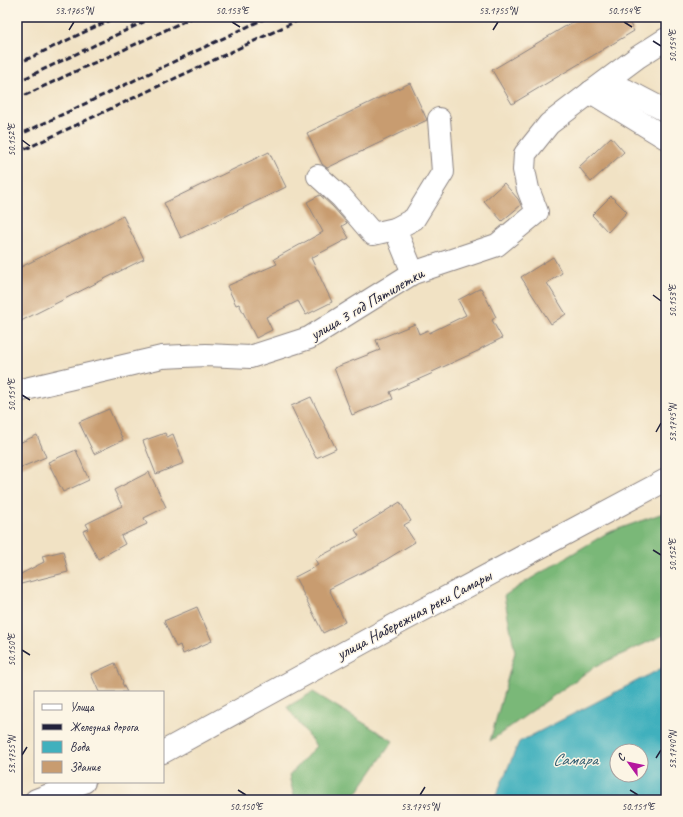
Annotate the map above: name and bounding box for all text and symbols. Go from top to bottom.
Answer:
text: 53.1765°N [55,4,95,17]
text: 50.153°E [216,4,250,17]
text: 53.1755°N [479,4,519,17]
text: 50.154°E [608,4,642,17]
text: 50.154°E [666,28,679,62]
text: 50.152°E [5,122,18,156]
street label: улица 3 год Пятилетки [306,263,428,345]
text: 50.153°E [666,283,679,317]
text: 50.151°E [5,377,18,411]
text: 53.1745°N [666,402,679,442]
text: 50.152°E [666,537,679,571]
street label: улица Набережная реки Самары [332,565,496,665]
text: 50.150°E [5,632,18,666]
legend [34,691,164,783]
text: Улица [70,699,95,715]
text: Железная дорога [70,719,139,735]
text: 53.1740°N [666,729,679,769]
text: 53.1755°N [5,734,18,774]
text: Вода [70,739,91,755]
north arrow [609,743,649,783]
water label: Самара [553,749,599,770]
text: С [613,750,629,764]
text: Здание [70,759,101,775]
text: 50.150°E [230,800,264,813]
text: 53.1745°N [401,800,441,813]
text: 50.151°E [622,800,656,813]

